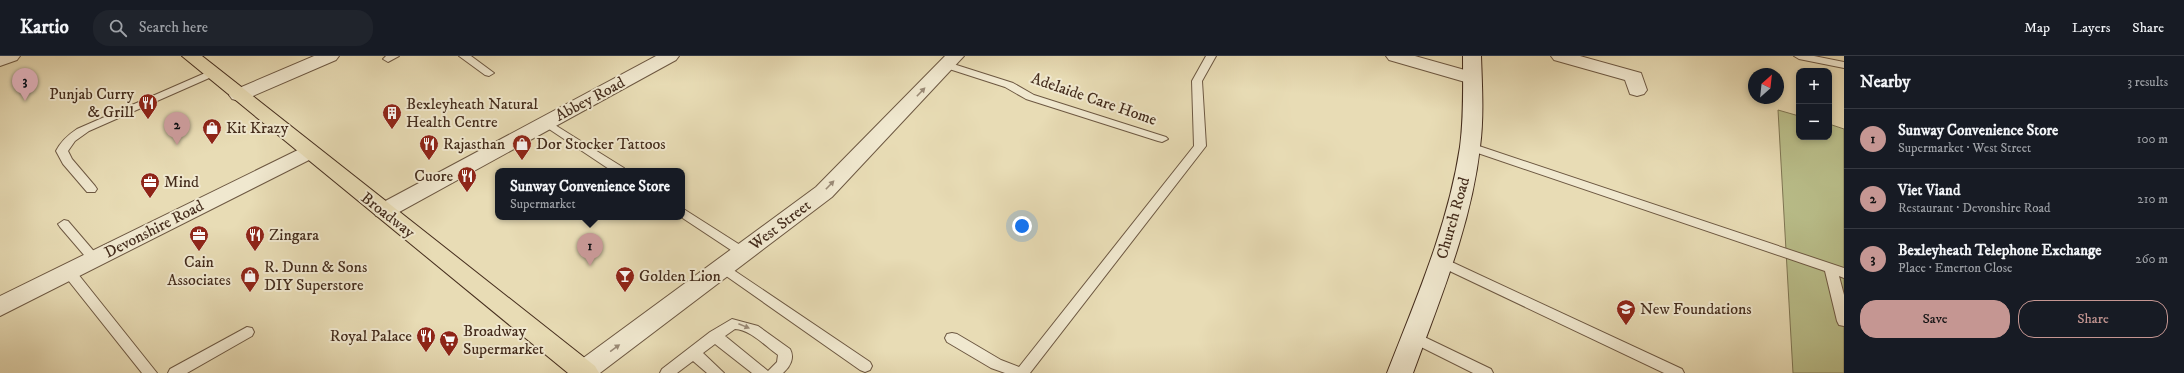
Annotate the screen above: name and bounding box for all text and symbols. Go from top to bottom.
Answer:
search box [93,10,373,46]
text: Kartio [20,16,69,39]
icon: search [107,17,129,39]
text: Search here [139,18,208,37]
text: Map [2024,19,2050,37]
text: Layers [2072,19,2110,37]
text: Share [2132,19,2164,37]
pin: 3 [12,68,38,101]
street label: Adelaide Care Home [1029,68,1160,130]
north arrow [1748,68,1784,104]
map controls [1796,68,1832,140]
button: + [1796,68,1832,104]
text: Nearby [1860,71,1910,93]
street label: Abbey Road [552,72,628,126]
text: 3 results [2127,74,2168,90]
place label: Punjab Curry & Grill [49,84,134,122]
one-way arrow [916,87,926,97]
restaurant icon: Punjab Curry & Grill [137,92,159,120]
place label: Bexleyheath Natural Health Centre [406,94,538,132]
building icon: Bexleyheath Natural Health Centre [381,102,403,130]
button: − [1796,104,1832,140]
pin: 2 [164,112,190,145]
shop icon: Kit Krazy [201,117,223,145]
place label: Kit Krazy [226,118,289,138]
text: Sunway Convenience Store [1898,121,2058,140]
text: 1 [1871,131,1875,147]
text: 100 m [2137,131,2168,147]
restaurant icon: Rajasthan [418,133,440,161]
shop icon: Dor Stocker Tattoos [511,133,533,161]
place label: Rajasthan [443,134,506,154]
place label: Dor Stocker Tattoos [536,134,666,154]
text: Supermarket · West Street [1898,140,2031,156]
restaurant icon: Cuore [456,165,478,193]
place label: Cuore [414,166,453,186]
popup [495,168,685,220]
office icon: Mind [139,171,161,199]
place label: Mind [164,172,199,192]
street label: Church Road [1432,175,1474,261]
text: Sunway Convenience Store [510,177,670,196]
one-way arrow [825,180,835,190]
text: Viet Viand [1898,181,1960,200]
street label: Broadway [357,188,419,243]
text: 2 [1870,191,1876,207]
text: 210 m [2137,191,2168,207]
street label: Devonshire Road [101,195,207,263]
street label: West Street [744,195,815,255]
text: Supermarket [510,196,576,212]
text: Restaurant · Devonshire Road [1898,200,2051,216]
your location [1012,216,1032,236]
office icon: Cain Associates [188,224,210,252]
restaurant icon: Zingara [244,224,266,252]
place label: Zingara [269,225,319,245]
pin: 1 [577,233,603,266]
text: Bexleyheath Telephone Exchange [1898,241,2101,260]
text: 3 [1871,251,1875,267]
text: 260 m [2135,251,2168,267]
place label: Cain Associates [167,252,231,290]
place label: R. Dunn & Sons DIY Superstore [264,257,367,295]
text: Place · Emerton Close [1898,260,2012,276]
shop icon: R. Dunn & Sons DIY Superstore [239,265,261,293]
bar icon: Golden Lion [614,265,636,293]
place label: Golden Lion [639,266,722,286]
school or university icon: New Foundations [1615,298,1637,326]
place label: New Foundations [1640,299,1752,319]
button: Save [1860,300,2010,338]
button: Share [2018,300,2168,338]
place label: Broadway Supermarket [463,321,544,359]
one-way arrow [739,324,751,330]
restaurant icon: Royal Palace [415,325,437,353]
place label: Royal Palace [330,326,412,346]
supermarket icon: Broadway Supermarket [438,329,460,357]
one-way arrow [610,344,620,352]

